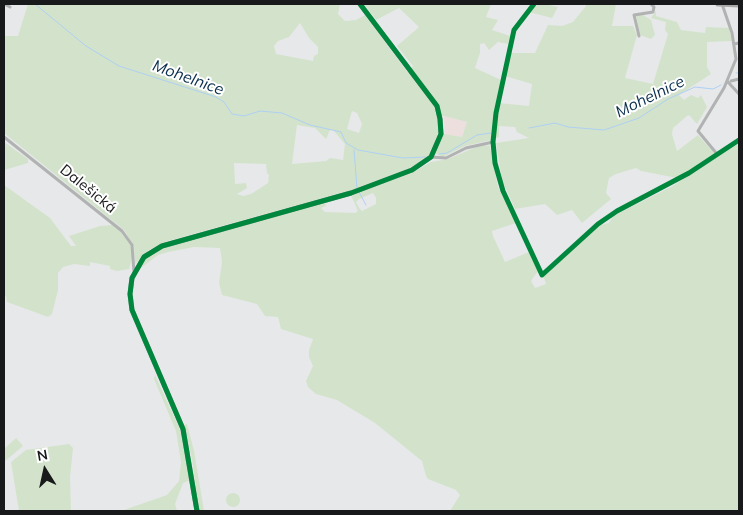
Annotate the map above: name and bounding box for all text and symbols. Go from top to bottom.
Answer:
water label: Mohelnice [150,56,226,100]
water label: Mohelnice [612,72,688,122]
street label: Dalešická [56,161,120,217]
north arrow [20,445,70,495]
text: N [36,445,49,465]

